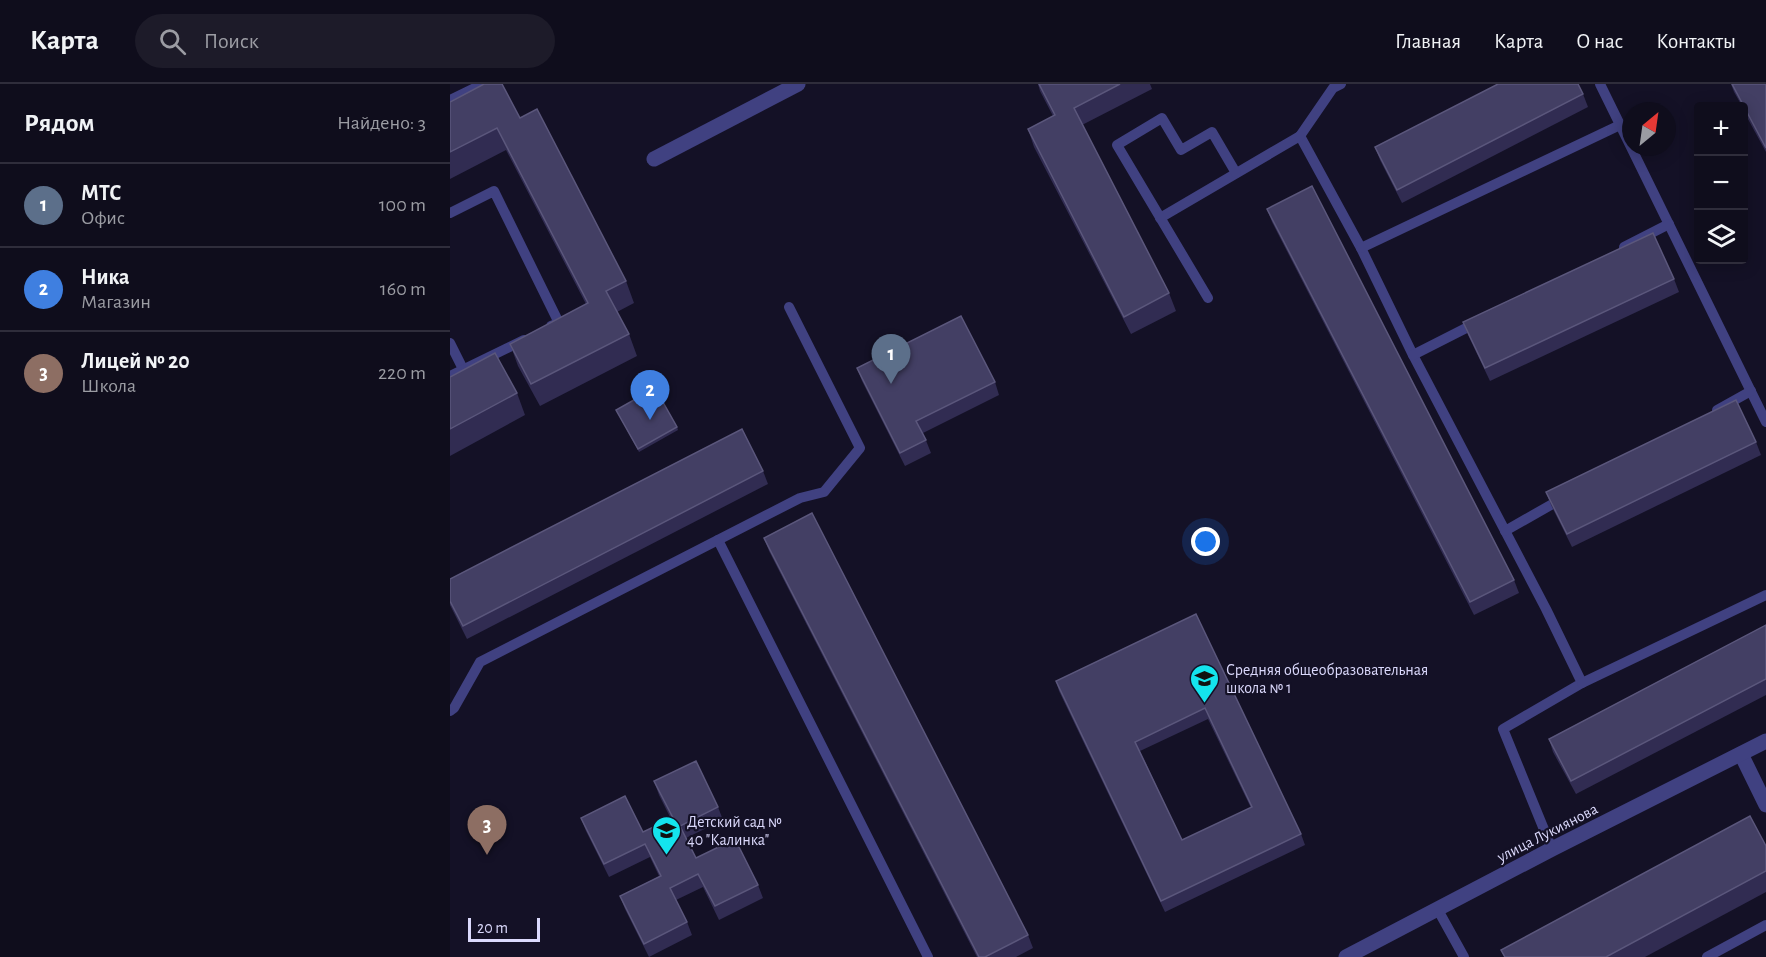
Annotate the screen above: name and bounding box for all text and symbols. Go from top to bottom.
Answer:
search box [135,14,555,68]
icon: search [156,25,189,58]
text: Карта [30,27,99,55]
text: Поиск [204,30,259,52]
text: Главная [1395,31,1461,52]
text: Карта [1494,31,1543,52]
text: О нас [1576,31,1623,52]
text: Контакты [1656,31,1736,52]
north arrow [1622,102,1676,156]
map controls [1694,102,1748,264]
button: + [1694,102,1748,156]
text: Рядом [24,110,95,136]
text: Найдено: 3 [337,113,426,133]
button: − [1694,156,1748,210]
text: МТС [81,182,121,204]
text: 1 [40,195,47,215]
text: 100 m [379,195,426,215]
text: Офис [81,208,125,228]
button: layers [1694,210,1748,264]
text: Ника [81,266,129,288]
text: 2 [39,279,48,299]
text: 160 m [380,279,426,299]
text: Магазин [81,292,151,312]
pin: 1 [872,334,910,384]
text: Лицей № 20 [81,350,190,372]
text: 3 [39,363,48,383]
text: 220 m [378,363,426,383]
pin: 2 [630,370,670,420]
text: Школа [81,376,136,396]
your location [1191,527,1220,556]
school or university icon: Средняя общеобразовательная школа № 1 [1189,662,1221,704]
place label: Средняя общеобразовательная школа № 1 [1226,662,1428,696]
street label: улица Лукиянова [1494,801,1601,866]
pin: 3 [468,806,507,855]
school or university icon: Детский сад № 40 "Калинка" [650,814,682,856]
place label: Детский сад № 40 "Калинка" [687,814,782,848]
scale bar [468,915,540,942]
text: 20 m [477,920,508,936]

